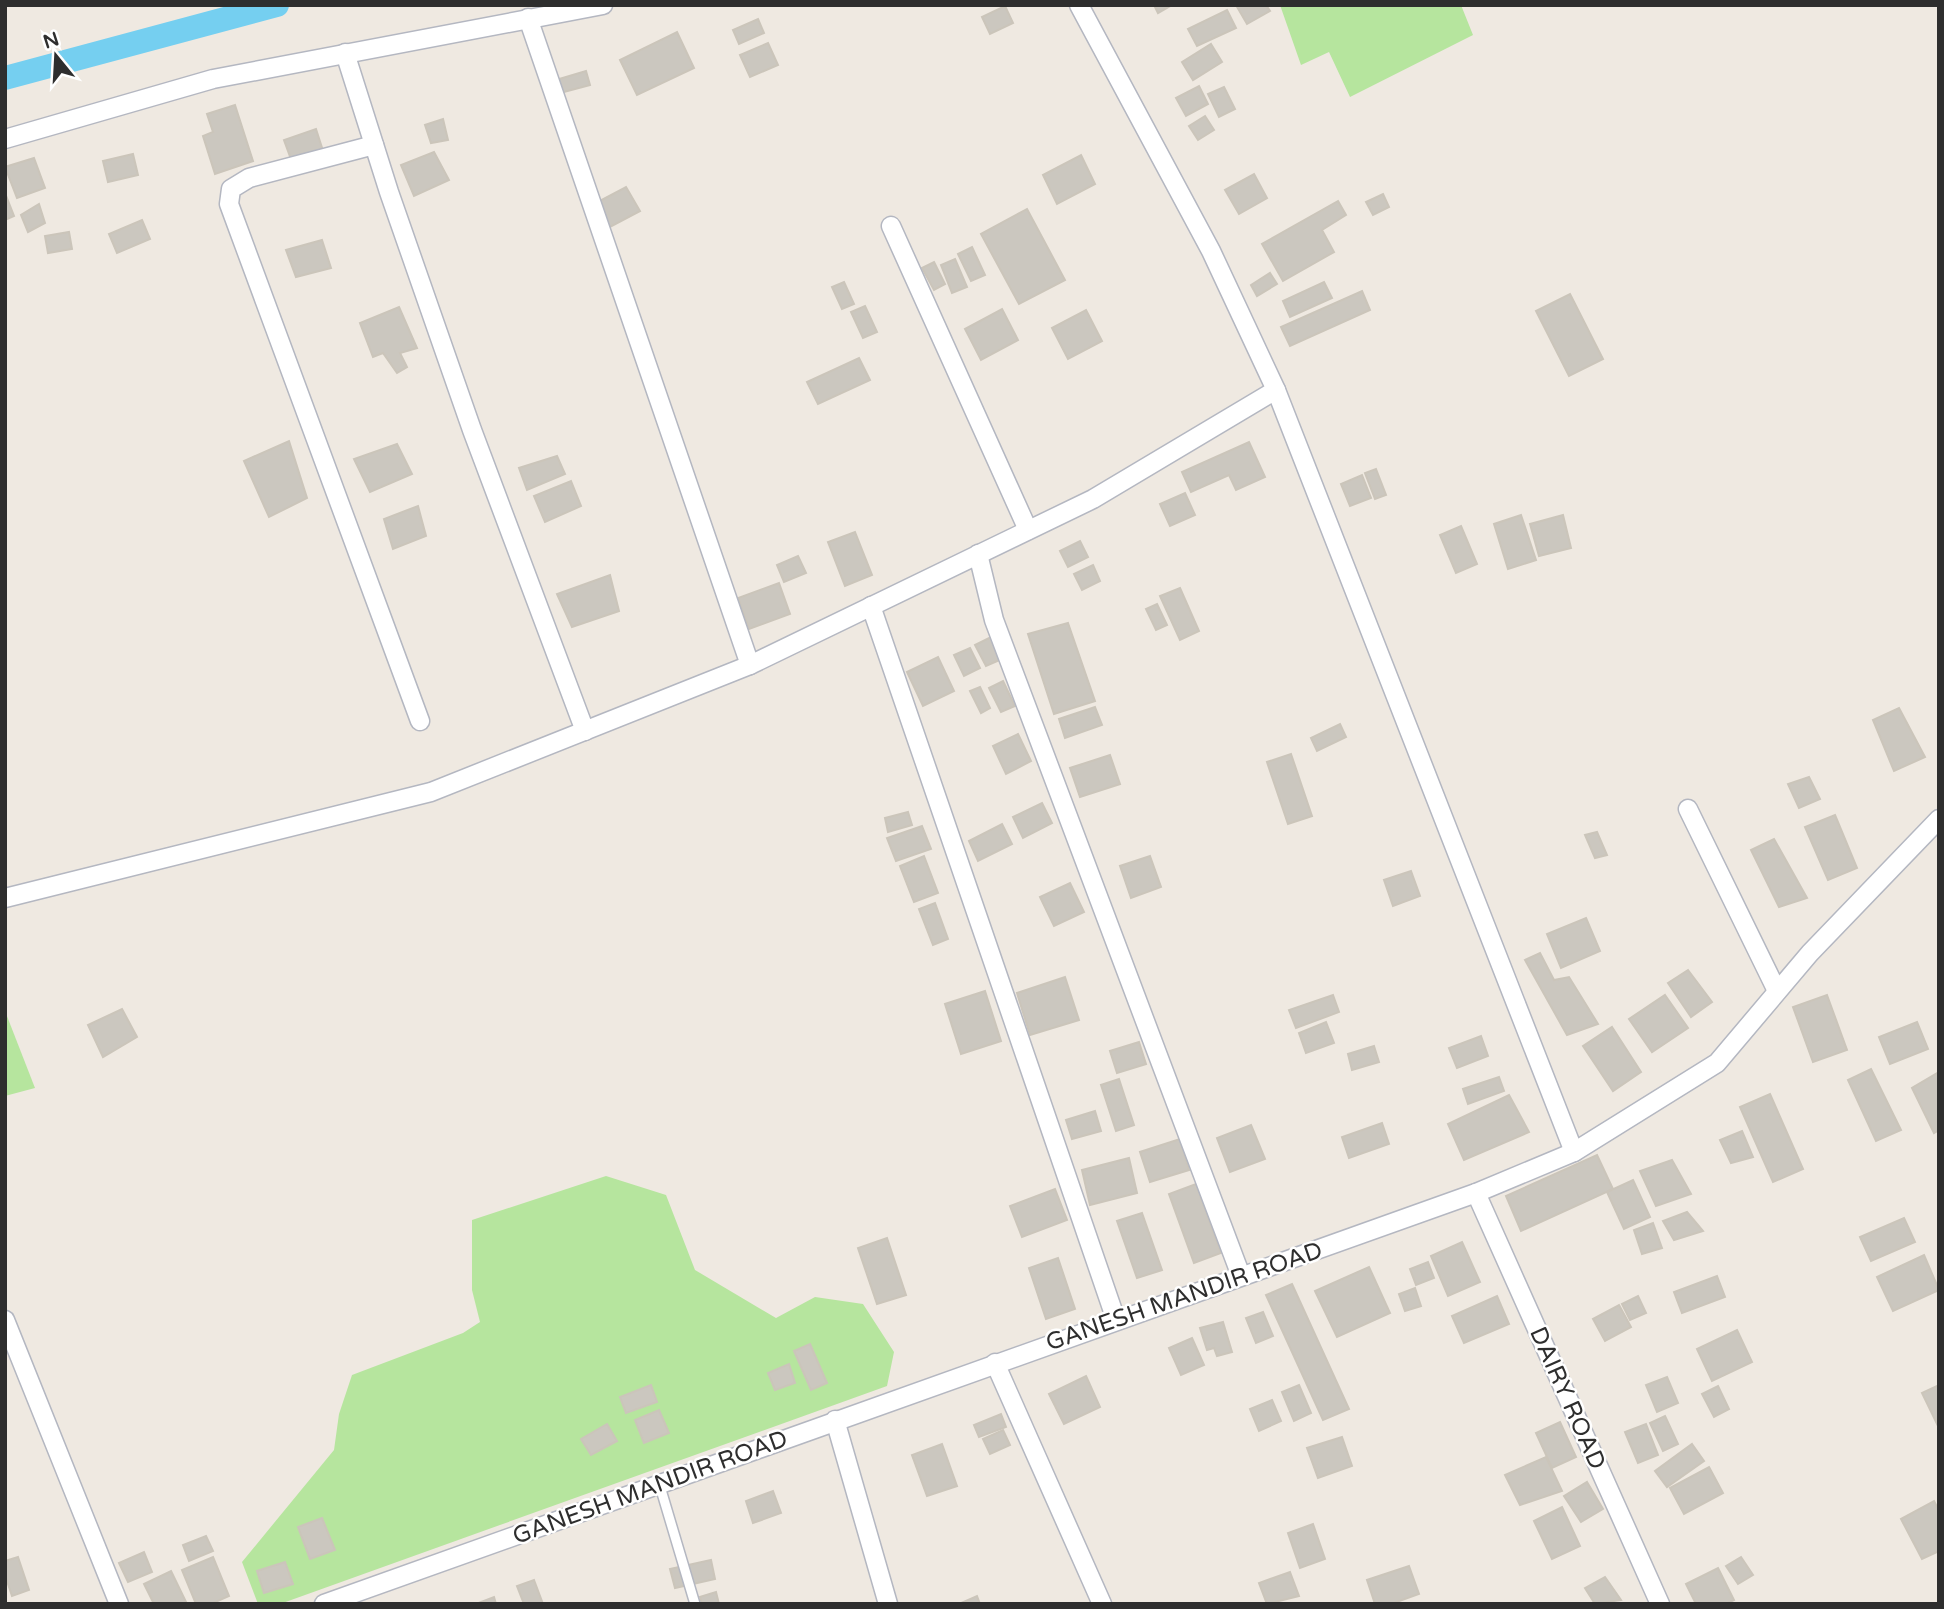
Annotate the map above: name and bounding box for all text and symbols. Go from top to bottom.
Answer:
north arrow [21,21,91,91]
text: N [40,28,62,54]
street label: GANESH MANDIR ROAD [1042,1235,1326,1357]
street label: DAIRY ROAD [1523,1322,1612,1474]
street label: GANESH MANDIR ROAD [509,1424,792,1551]

